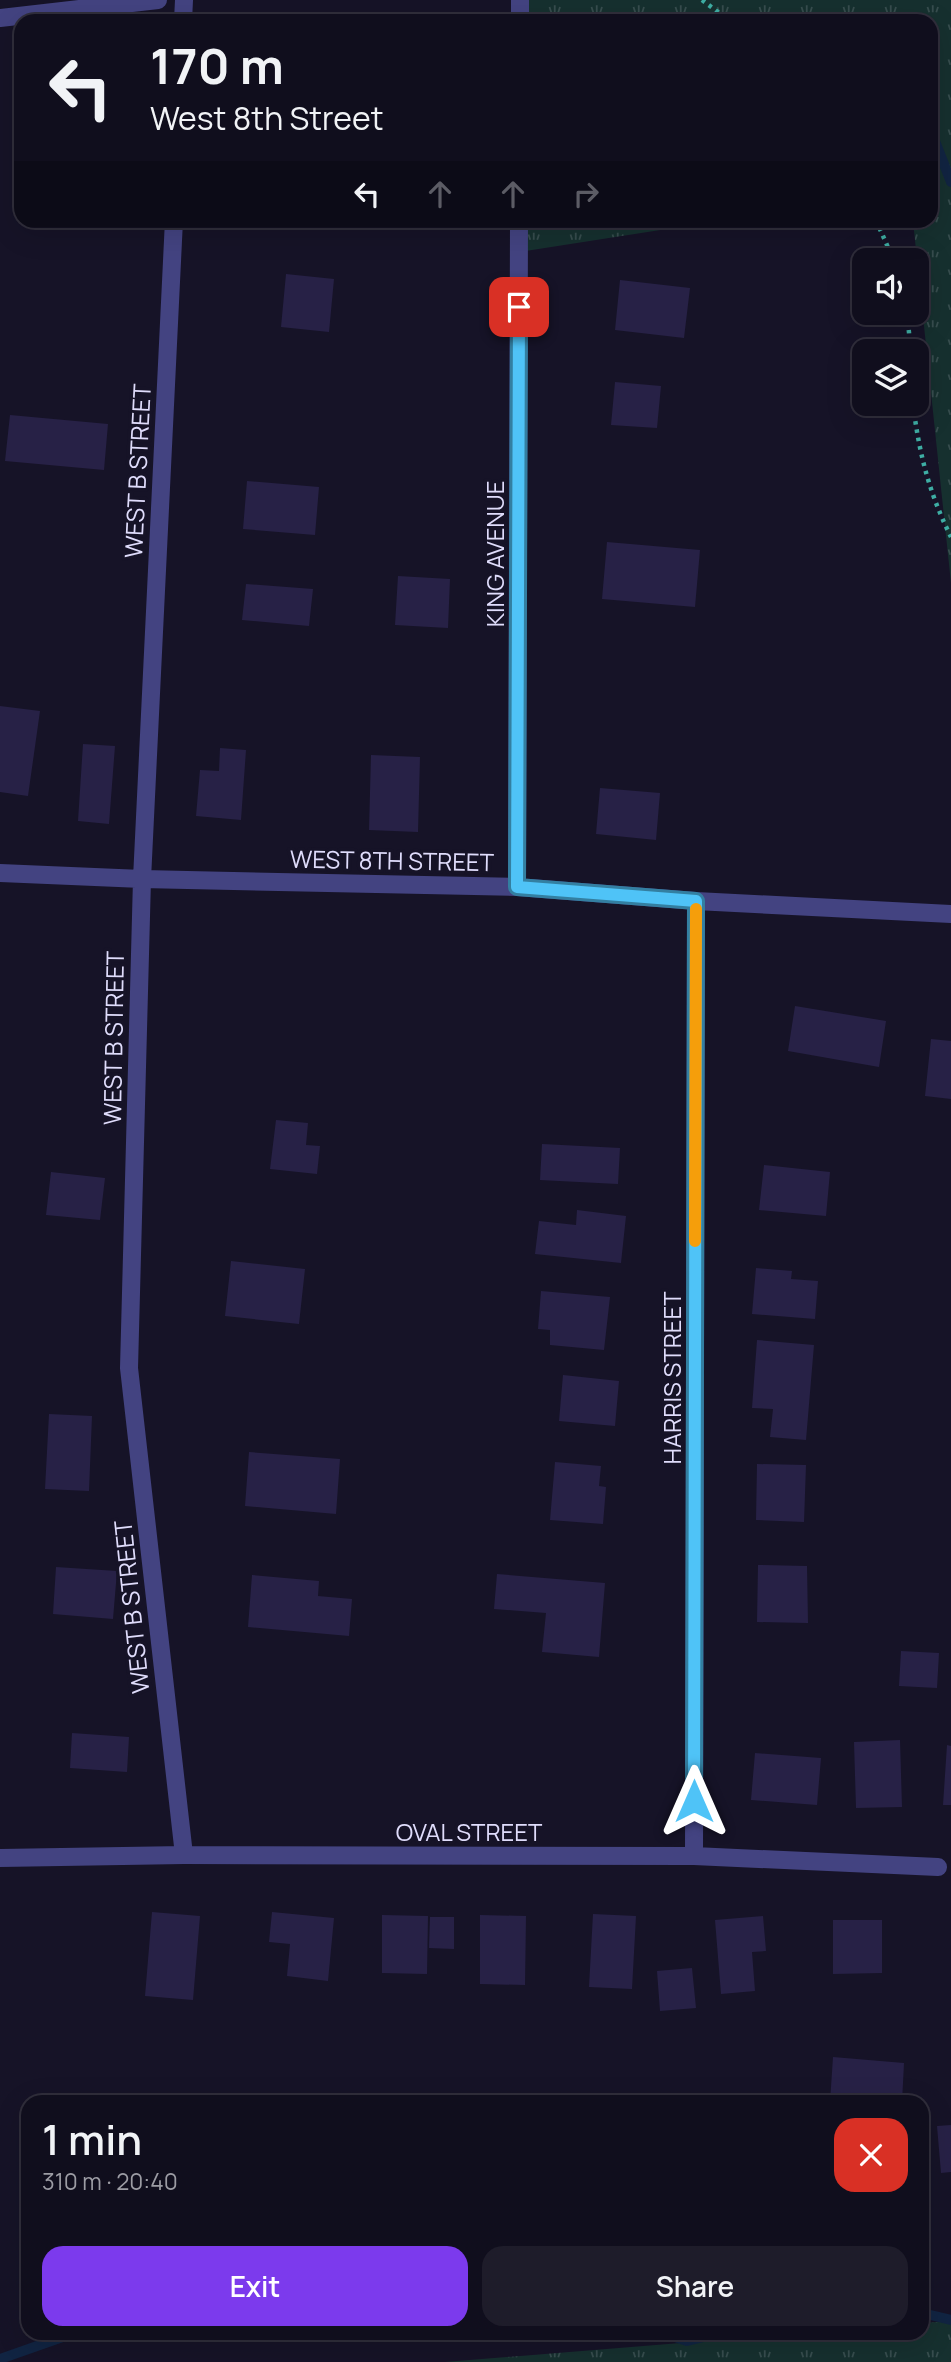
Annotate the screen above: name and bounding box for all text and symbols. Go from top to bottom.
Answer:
text: 170 m [150,32,284,99]
icon: left [35,42,126,133]
text: West 8th Street [150,96,384,140]
icon: left [348,175,386,213]
icon: ahead [421,175,459,213]
icon: ahead [494,175,532,213]
icon: right [567,175,605,213]
map controls [852,248,929,416]
button: sound [852,248,929,325]
pin [489,277,549,337]
icon: arrive [500,288,538,326]
button: layers [852,339,929,416]
street label: WEST B STREET [116,383,158,559]
street label: KING AVENUE [478,481,511,627]
street label: WEST 8TH STREET [290,842,495,878]
street label: WEST B STREET [95,950,131,1125]
street label: HARRIS STREET [655,1291,688,1465]
street label: WEST B STREET [105,1518,157,1695]
position arrow [657,1764,731,1838]
street label: OVAL STREET [396,1815,543,1848]
text: 1 min [42,2110,142,2168]
button: close [834,2118,908,2192]
text: 310 m · 20:40 [42,2165,178,2197]
button: Exit [42,2246,468,2326]
button: Share [482,2246,908,2326]

